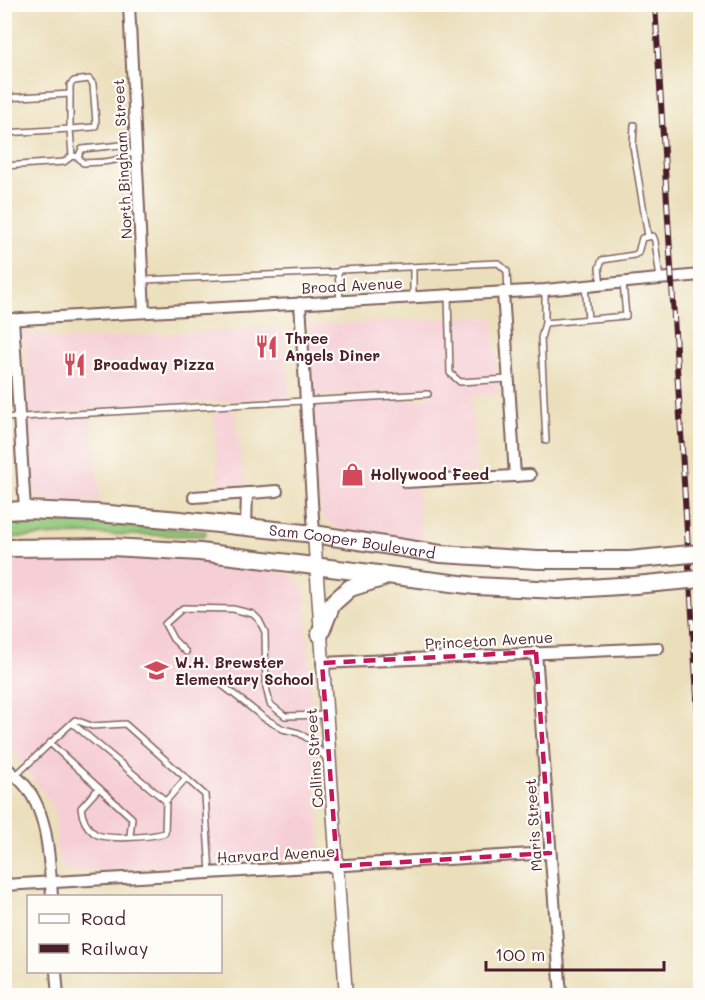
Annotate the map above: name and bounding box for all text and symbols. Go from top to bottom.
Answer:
street label: North Bingham Street [108,78,136,240]
street label: Broad Avenue [301,272,403,298]
place label: Three Angels Diner [285,328,380,365]
restaurant icon: Three Angels Diner [254,334,280,360]
restaurant icon: Broadway Pizza [62,351,88,377]
place label: Broadway Pizza [93,354,215,374]
shop icon: Hollywood Feed [339,461,365,487]
place label: Hollywood Feed [370,464,490,484]
street label: Sam Cooper Boulevard [268,519,437,563]
street label: Princeton Avenue [424,627,554,653]
place label: W.H. Brewster Elementary School [175,652,314,689]
school or university icon: W.H. Brewster Elementary School [144,658,170,684]
street label: Collins Street [301,707,327,809]
street label: Maris Street [520,778,546,872]
street label: Harvard Avenue [216,841,336,867]
legend [27,895,222,973]
text: Road [81,906,126,930]
scale bar [486,934,664,972]
text: Railway [81,936,148,960]
text: 100 m [495,942,545,966]

